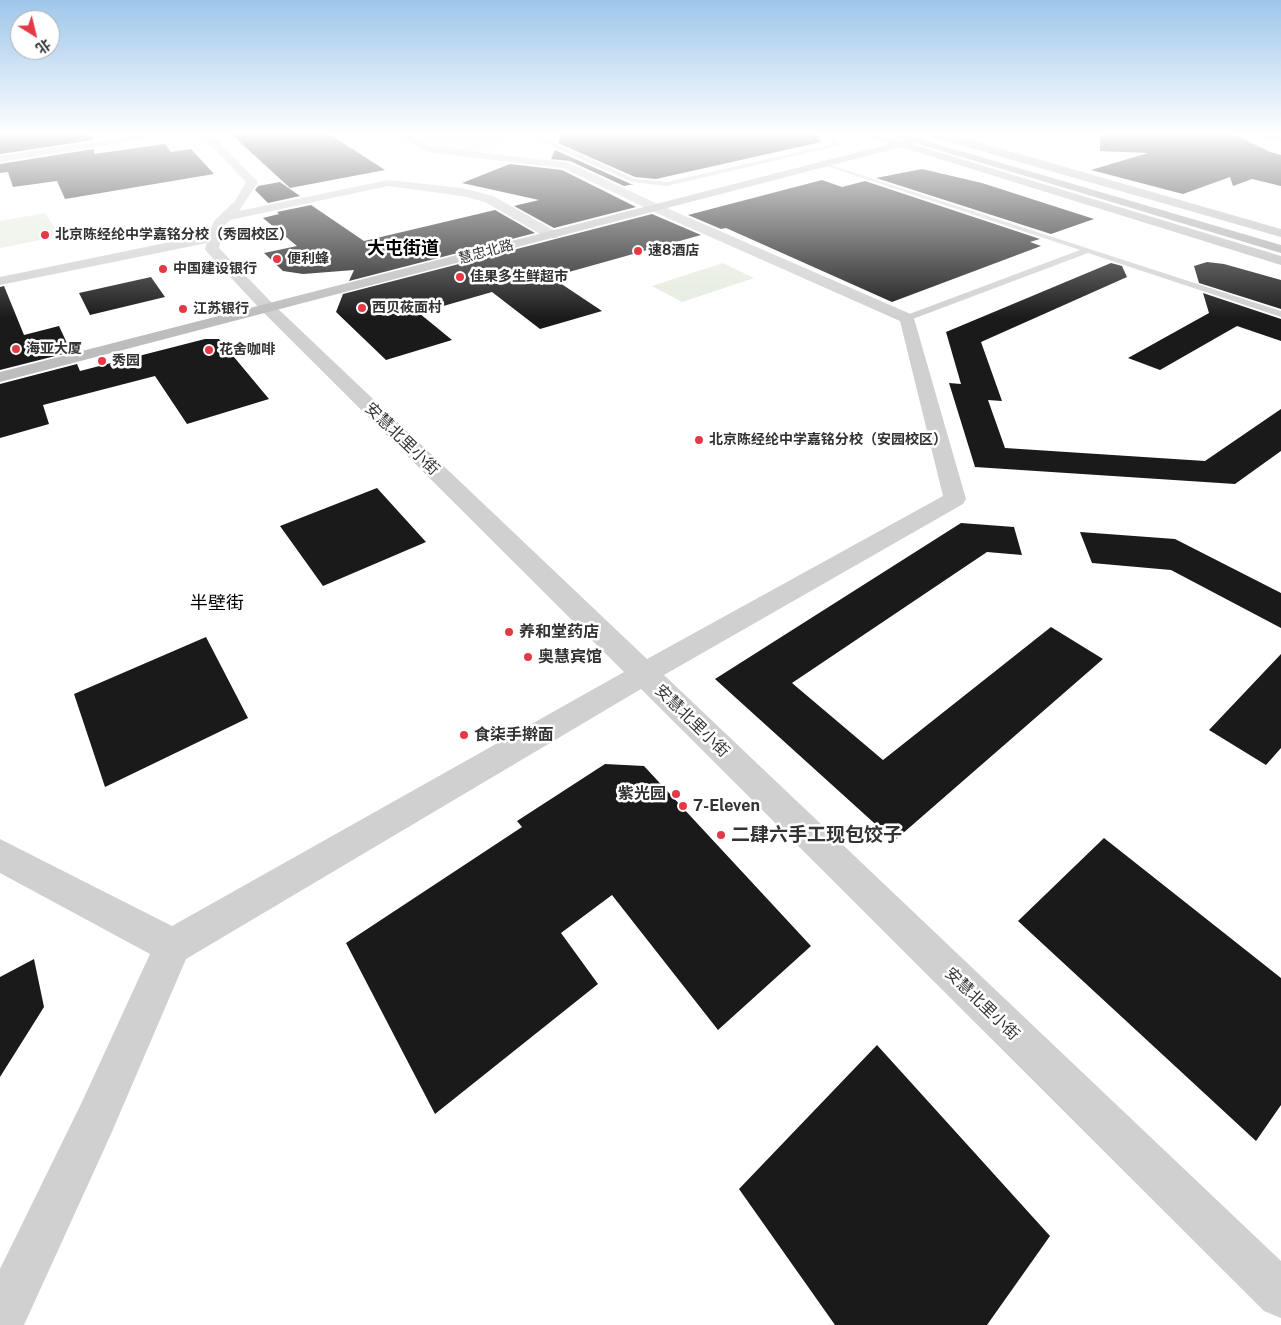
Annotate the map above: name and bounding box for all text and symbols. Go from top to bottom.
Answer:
north arrow [10,10,60,60]
text: 北 [33,36,54,57]
place label: 北京陈经纶中学嘉铭分校（秀园校区） [55,227,293,243]
marker: 北京陈经纶中学嘉铭分校（秀园校区） [39,229,51,241]
district label: 大屯街道 [367,237,439,259]
street label: 慧忠北路 [457,237,515,267]
place label: 速8酒店 [648,243,699,259]
marker: 速8酒店 [632,245,644,257]
place label: 便利蜂 [287,251,329,267]
marker: 便利蜂 [271,253,283,265]
place label: 中国建设银行 [173,261,257,277]
marker: 中国建设银行 [157,263,169,275]
place label: 佳果多生鲜超市 [470,269,568,285]
marker: 佳果多生鲜超市 [454,271,466,283]
place label: 西贝莜面村 [372,300,442,316]
place label: 江苏银行 [193,301,249,317]
marker: 西贝莜面村 [356,302,368,314]
marker: 江苏银行 [177,303,189,315]
place label: 海亚大厦 [26,341,82,357]
place label: 花舍咖啡 [219,342,275,358]
marker: 海亚大厦 [10,343,22,355]
marker: 花舍咖啡 [203,344,215,356]
place label: 秀园 [112,353,140,369]
marker: 秀园 [96,355,108,367]
street label: 安慧北里小街 [361,399,443,479]
place label: 北京陈经纶中学嘉铭分校（安园校区） [709,432,947,448]
marker: 北京陈经纶中学嘉铭分校（安园校区） [693,434,705,446]
district label: 半壁街 [190,592,244,614]
place label: 养和堂药店 [519,622,599,642]
marker: 养和堂药店 [503,626,515,638]
place label: 奥慧宾馆 [538,647,602,667]
marker: 奥慧宾馆 [522,651,534,663]
street label: 安慧北里小街 [651,681,733,761]
place label: 食柒手擀面 [474,725,554,745]
marker: 食柒手擀面 [458,729,470,741]
place label: 紫光园 [618,784,666,804]
marker: 紫光园 [670,788,682,800]
place label: 7-Eleven [693,796,760,816]
marker: 7-Eleven [677,800,689,812]
place label: 二肆六手工现包饺子 [731,824,902,846]
marker: 二肆六手工现包饺子 [715,829,727,841]
street label: 安慧北里小街 [941,964,1023,1044]

